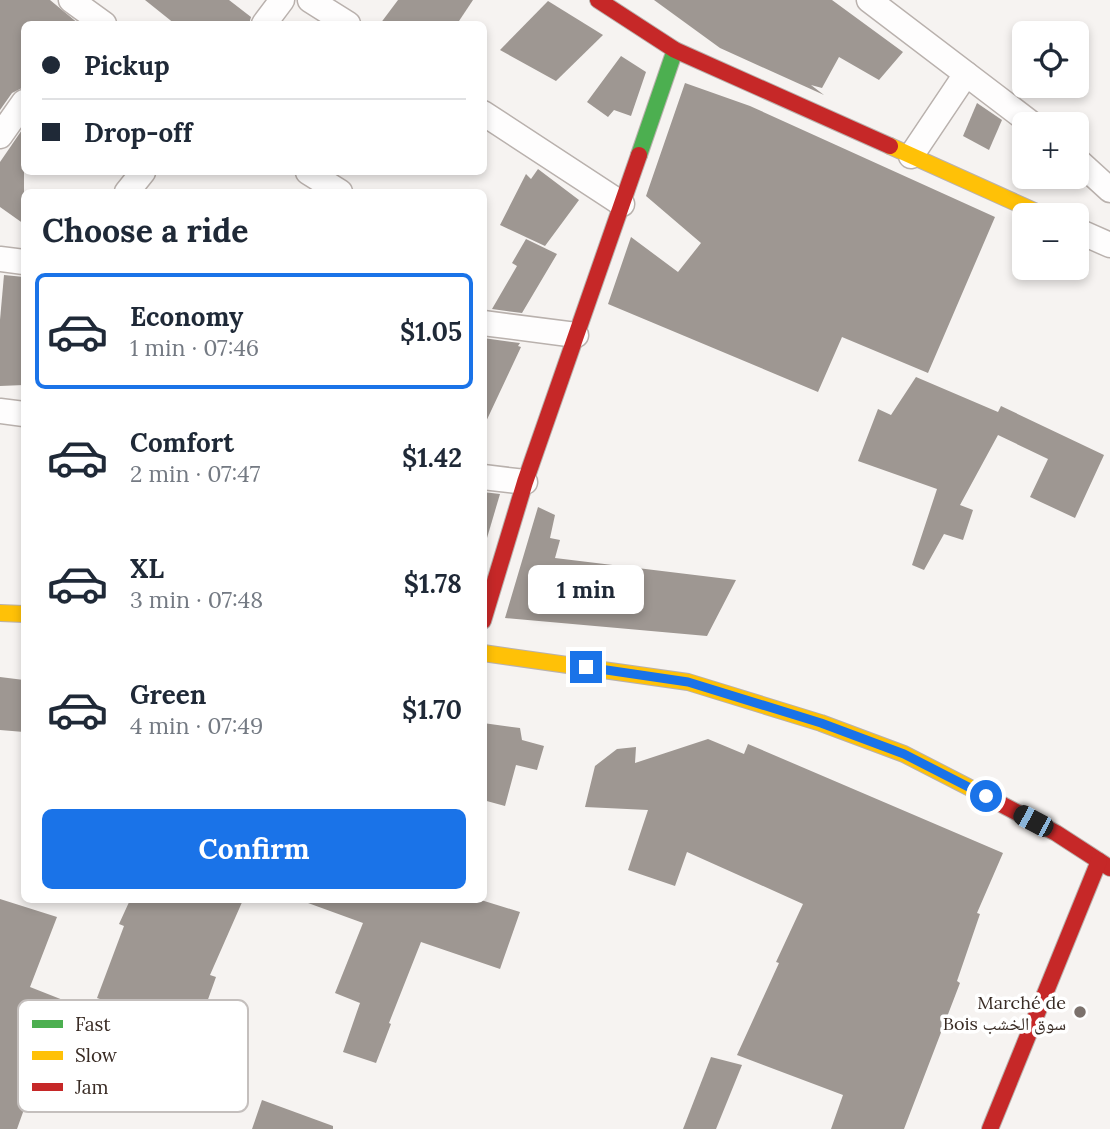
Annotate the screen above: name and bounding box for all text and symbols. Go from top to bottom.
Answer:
map controls [1012,21,1089,280]
button: locate [1012,21,1089,98]
text: Pickup [84,49,170,82]
button: + [1012,112,1089,189]
text: Drop-off [84,116,192,149]
button: − [1012,203,1089,280]
text: Choose a ride [42,210,249,251]
icon: car [46,300,109,363]
text: Economy [130,300,243,333]
text: $1.05 [400,315,462,348]
text: 1 min · 07:46 [130,333,259,362]
icon: car [46,426,109,489]
text: Comfort [130,426,234,459]
text: $1.42 [402,441,462,474]
text: 2 min · 07:47 [130,459,260,488]
icon: car [46,552,109,615]
text: XL [130,552,164,585]
callout: 1 min [528,566,644,614]
text: $1.78 [404,567,462,600]
text: 1 min [557,575,615,604]
text: 3 min · 07:48 [130,585,263,614]
route end [570,651,602,683]
icon: car [46,678,109,741]
text: Green [130,678,206,711]
text: $1.70 [402,693,462,726]
text: 4 min · 07:49 [130,711,263,740]
route start [970,780,1002,812]
car [1010,802,1057,840]
button: Confirm [42,809,466,889]
place label: Marché de Bois سوق الخشب [943,991,1066,1035]
legend [18,1000,248,1112]
marker: Marché de Bois سوق الخشب [1072,1004,1088,1020]
text: Fast [75,1012,111,1036]
text: Slow [75,1043,118,1067]
text: Jam [74,1075,109,1099]

